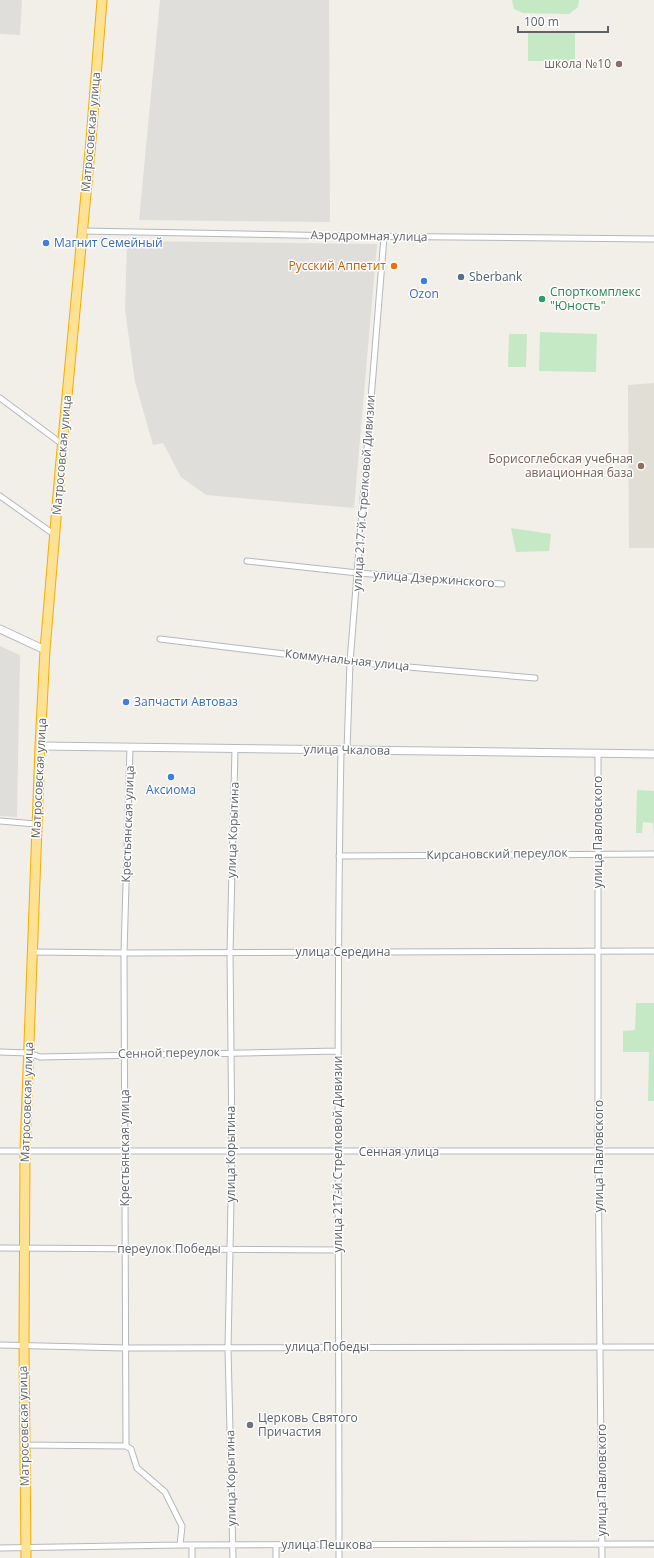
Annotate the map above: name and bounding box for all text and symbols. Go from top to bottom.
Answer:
scale bar [518,8,608,34]
text: 100 m [524,13,559,30]
place label: школа №10 [544,55,611,72]
marker: школа №10 [614,59,624,69]
street label: Матросовская улица [77,71,104,193]
street label: Аэродромная улица [310,226,428,245]
place label: Магнит Семейный [54,234,163,251]
marker: Магнит Семейный [41,238,51,248]
place label: Русский Аппетит [289,257,386,274]
marker: Русский Аппетит [389,261,399,271]
place label: Sberbank [469,268,523,285]
marker: Sberbank [456,272,466,282]
marker: Ozon [419,276,429,286]
place label: Спорткомплекс "Юность" [550,283,641,314]
place label: Ozon [409,285,439,302]
marker: Спорткомплекс "Юность" [537,294,547,304]
street label: Матросовская улица [48,394,75,516]
street label: улица 217-й Стрелковой Дивизии [348,394,379,592]
place label: Борисоглебская учебная авиационная база [488,450,633,481]
marker: Борисоглебская учебная авиационная база [636,461,646,471]
street label: улица Дзержинского [373,566,495,591]
street label: Коммунальная улица [284,645,410,674]
place label: Запчасти Автоваз [134,693,238,710]
marker: Запчасти Автоваз [121,697,131,707]
street label: Матросовская улица [27,717,50,839]
street label: улица Чкалова [304,740,390,759]
street label: Крестьянская улица [117,765,138,883]
marker: Аксиома [166,772,176,782]
street label: улица Павловского [589,776,606,888]
place label: Аксиома [146,781,196,798]
street label: улица Корытина [222,781,243,878]
street label: Кирсановский переулок [426,844,569,863]
street label: улица Середина [296,943,390,960]
street label: Матросовская улица [16,1041,37,1163]
street label: Сенной переулок [118,1043,221,1062]
street label: улица 217-й Стрелковой Дивизии [329,1056,346,1252]
street label: Крестьянская улица [116,1089,133,1207]
street label: улица Павловского [590,1100,607,1212]
street label: улица Корытина [222,1106,239,1202]
street label: Сенная улица [359,1143,439,1160]
street label: переулок Победы [117,1240,221,1257]
street label: улица Победы [285,1338,369,1355]
street label: Матросовская улица [14,1366,33,1486]
place label: Церковь Святого Причастия [258,1409,358,1440]
marker: Церковь Святого Причастия [245,1420,255,1430]
street label: улица Павловского [593,1424,610,1536]
street label: улица Корытина [221,1430,240,1526]
street label: улица Пешкова [282,1536,372,1553]

